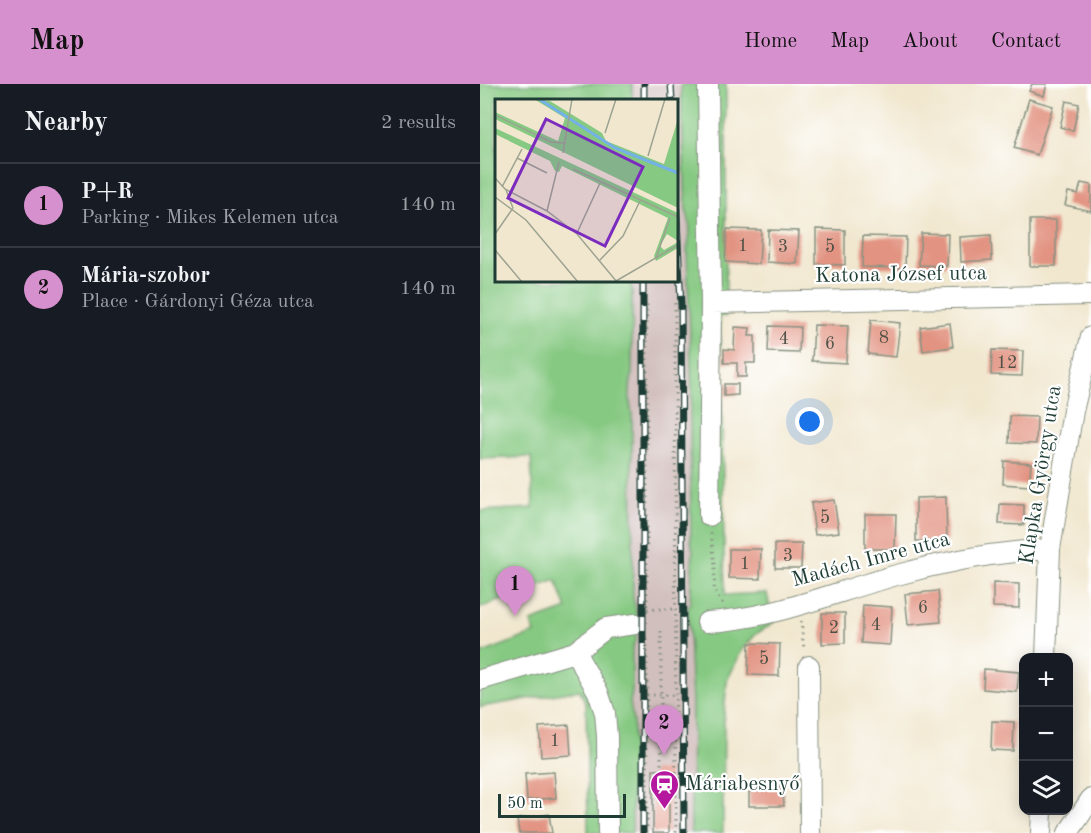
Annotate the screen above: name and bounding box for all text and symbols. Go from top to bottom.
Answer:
text: Map [30,28,84,56]
text: Home [744,31,797,52]
text: Map [830,31,869,52]
text: About [902,31,958,52]
text: Contact [991,31,1061,52]
inset map [495,99,678,282]
text: Nearby [24,110,108,136]
text: 2 results [381,113,456,133]
text: P+R [81,181,133,203]
text: 1 [38,195,49,215]
text: 140 m [400,195,456,215]
text: Parking · Mikes Kelemen utca [81,208,339,228]
house number: 1 [738,237,748,255]
house number: 3 [778,238,788,256]
house number: 5 [825,238,835,256]
street label: Katona József utca [815,263,987,287]
text: Mária-szobor [81,265,210,287]
text: 2 [38,279,49,299]
text: 140 m [400,279,456,299]
text: Place · Gárdonyi Géza utca [81,292,314,312]
house number: 8 [879,329,889,347]
house number: 4 [779,330,789,348]
house number: 6 [825,335,835,353]
house number: 12 [997,354,1017,372]
street label: Klapka György utca [1016,384,1066,566]
your location [795,407,824,436]
house number: 5 [820,509,830,527]
street label: Madách Imre utca [790,529,952,591]
house number: 3 [783,547,793,565]
house number: 1 [740,555,750,573]
pin: 1 [495,566,534,616]
house number: 6 [918,599,928,617]
house number: 4 [871,616,881,634]
house number: 2 [829,619,839,637]
house number: 5 [759,650,769,668]
map controls [1019,653,1073,815]
button: + [1019,653,1073,707]
pin: 2 [644,706,684,755]
button: − [1019,707,1073,761]
house number: 1 [550,732,560,750]
button: layers [1019,761,1073,815]
station icon: Máriabesnyő [648,768,680,810]
place label: Máriabesnyő [685,774,800,795]
scale bar [498,791,626,818]
text: 50 m [507,796,543,812]

